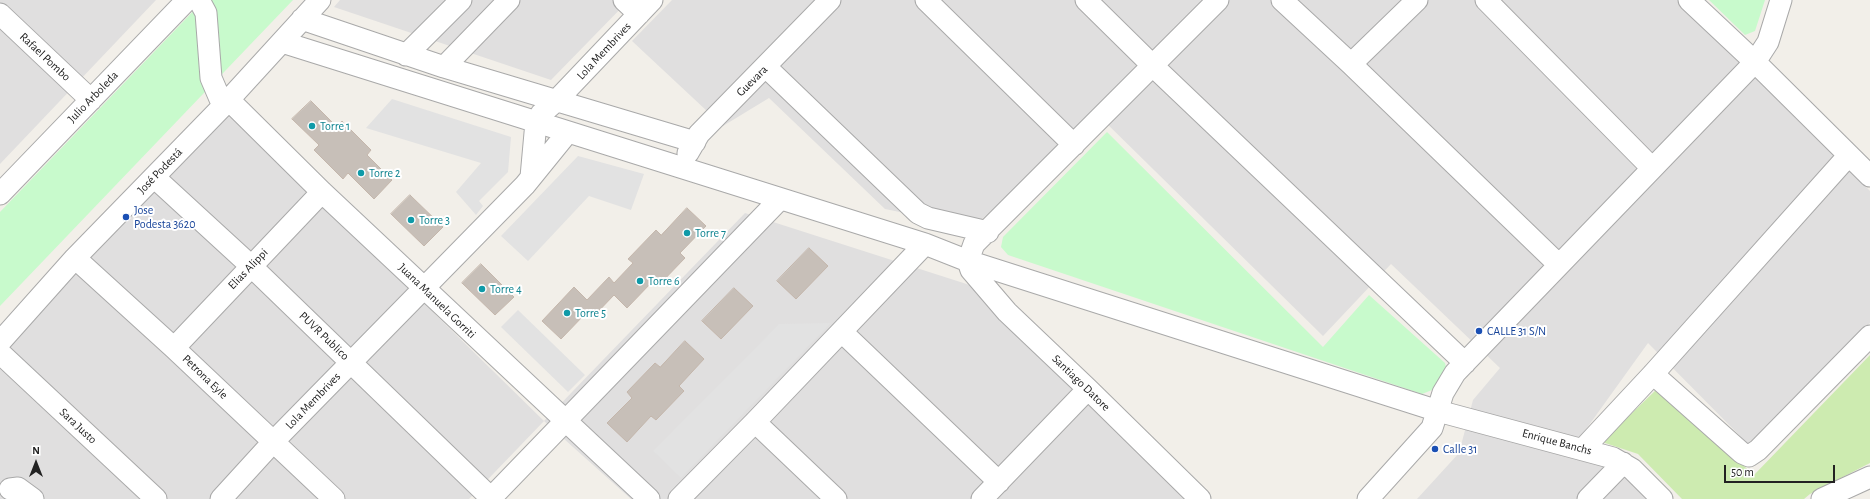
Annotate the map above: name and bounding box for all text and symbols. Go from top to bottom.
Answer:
street label: Lola Membrives [574,19,634,83]
street label: Rafael Pombo [16,30,74,84]
street label: Guevara [733,62,771,100]
street label: Julio Arboleda [65,68,121,126]
place label: Torre 1 [320,119,350,133]
marker: Torre 1 [307,121,317,131]
street label: José Podestá [134,145,186,197]
place label: Torre 2 [369,166,401,180]
marker: Torre 2 [356,168,366,178]
place label: Jose Podesta 3620 [134,203,196,231]
marker: Jose Podesta 3620 [121,212,131,222]
place label: Torre 3 [419,213,450,227]
marker: Torre 3 [406,215,416,225]
place label: Torre 7 [695,226,726,240]
marker: Torre 7 [682,228,692,238]
street label: Elias Alippi [225,245,271,293]
street label: Juana Manuela Gorriti [395,260,479,342]
place label: Torre 6 [648,274,680,288]
marker: Torre 6 [635,276,645,286]
place label: Torre 4 [490,282,522,296]
marker: Torre 4 [477,284,487,294]
place label: Torre 5 [575,306,606,320]
marker: Torre 5 [562,308,572,318]
street label: PUVR Publico [296,309,352,363]
place label: CALLE 31 S/N [1487,324,1546,338]
marker: CALLE 31 S/N [1474,326,1484,336]
street label: Petrona Eyle [179,352,231,402]
street label: Santiago Datore [1049,352,1113,414]
street label: Lola Membrives [282,370,344,432]
street label: Sara Justo [56,405,100,447]
street label: Enrique Banchs [1521,426,1593,458]
place label: Calle 31 [1443,442,1477,456]
north arrow [16,443,56,483]
marker: Calle 31 [1430,444,1440,454]
text: N [32,445,40,456]
scale bar [1726,457,1837,483]
text: 50 m [1731,466,1754,478]

